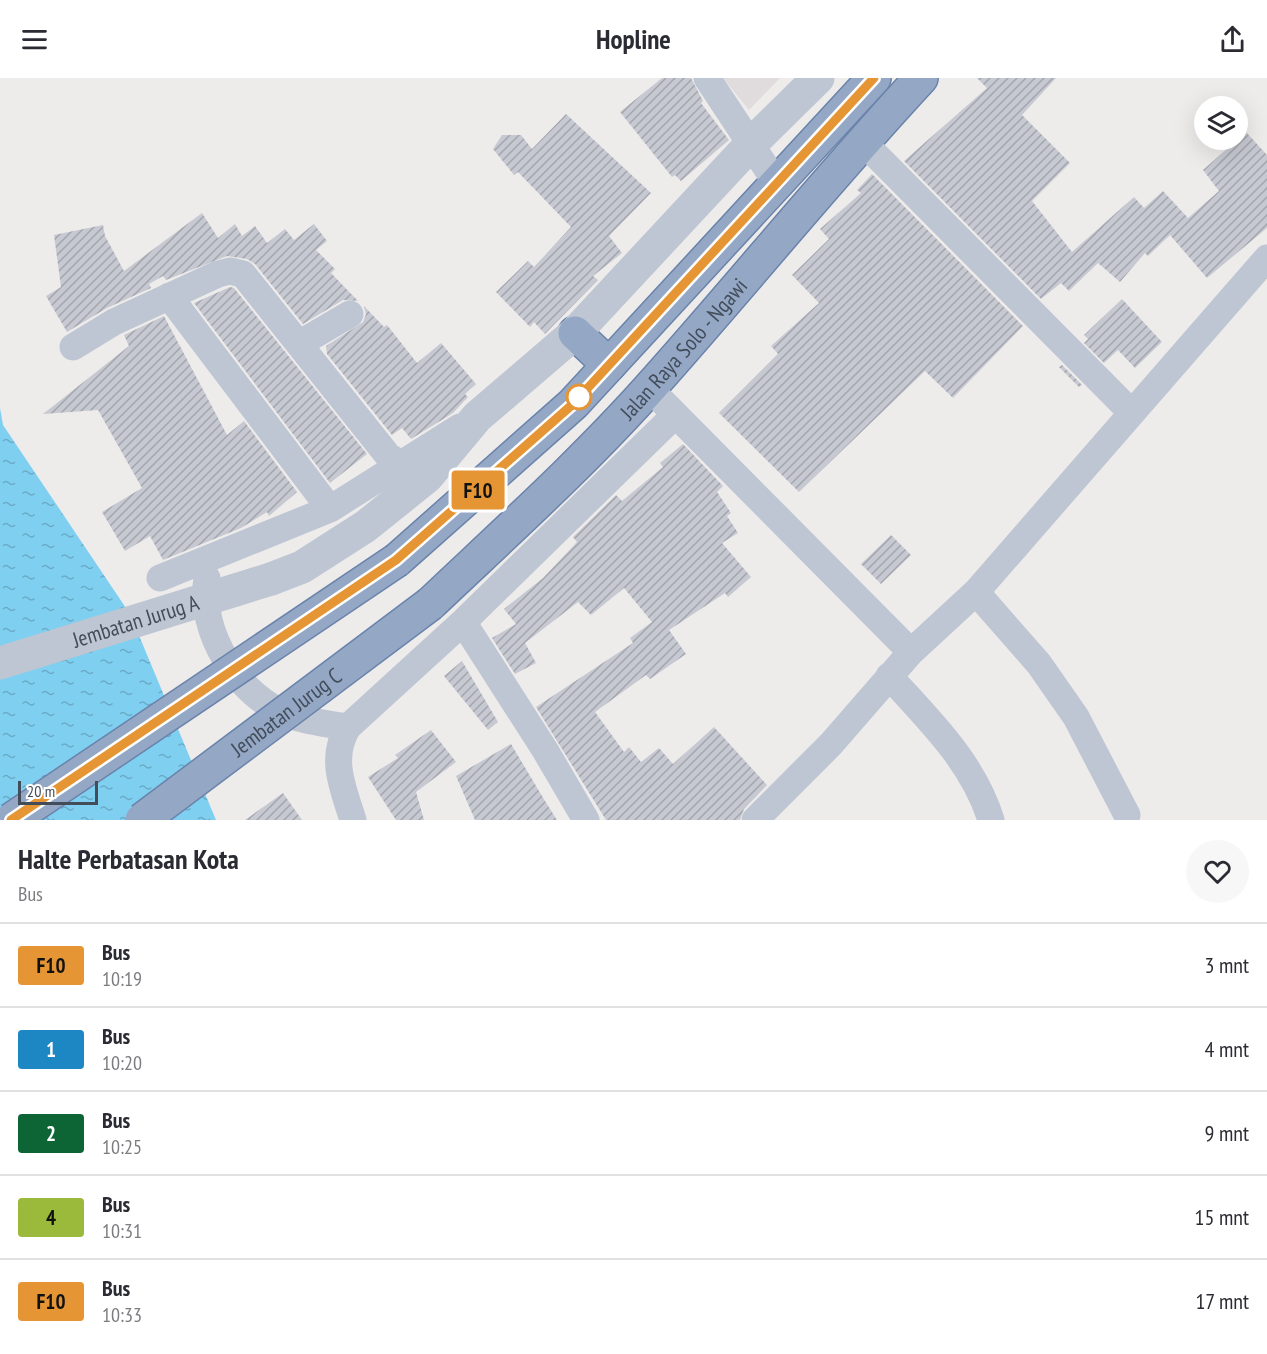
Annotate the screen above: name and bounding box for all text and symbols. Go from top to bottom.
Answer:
text: Hopline [596,22,671,56]
icon: menu [18,23,51,56]
icon: share [1216,23,1249,56]
map controls [1194,96,1248,150]
button: layers [1194,96,1248,150]
street label: Jalan Raya Solo - Ngawi [613,272,753,426]
unlabelled marker [566,384,592,410]
line badge: F10 [444,470,512,510]
text: F10 [464,477,492,504]
street label: Jembatan Jurug A [68,588,203,654]
street label: Jembatan Jurug C [224,661,347,763]
scale bar [18,778,98,806]
text: 20 m [27,781,55,801]
text: Halte Perbatasan Kota [18,840,239,877]
button: heart [1186,840,1249,903]
text: Bus [18,881,43,907]
text: Bus [102,938,130,966]
text: 3 mnt [1204,951,1249,979]
text: F10 [37,952,65,979]
text: 10:19 [102,966,142,992]
text: Bus [102,1022,130,1050]
text: 4 mnt [1204,1035,1249,1063]
text: 1 [46,1036,56,1063]
text: 10:20 [102,1050,142,1076]
text: Bus [102,1106,130,1134]
text: 9 mnt [1204,1119,1249,1147]
text: 2 [46,1120,56,1147]
text: 10:25 [102,1134,142,1160]
text: Bus [102,1190,130,1218]
text: 15 mnt [1195,1203,1249,1231]
text: 4 [46,1204,56,1231]
text: 10:31 [102,1218,142,1244]
text: Bus [102,1274,130,1302]
text: 17 mnt [1195,1287,1249,1315]
text: F10 [37,1288,65,1315]
text: 10:33 [102,1302,142,1328]

